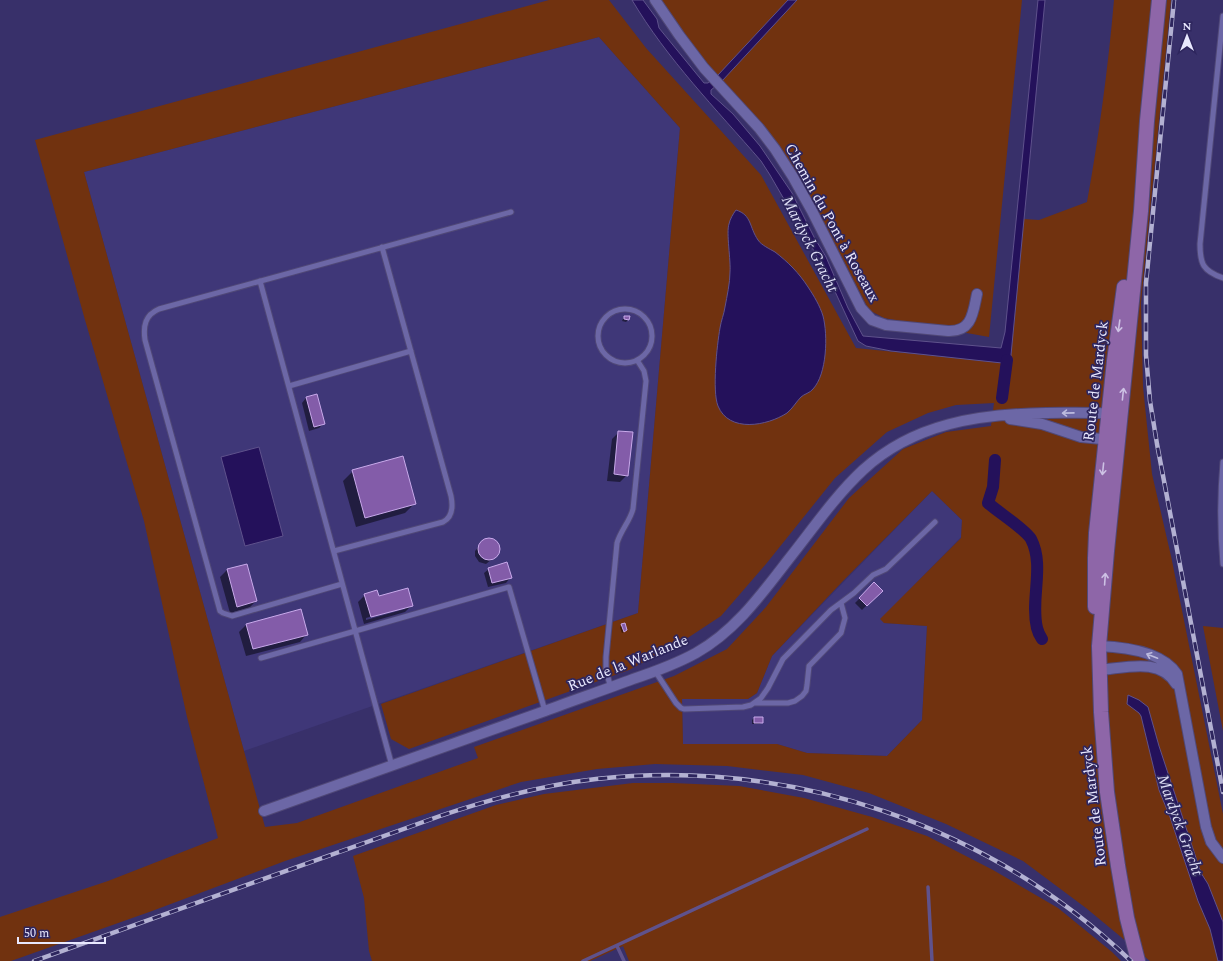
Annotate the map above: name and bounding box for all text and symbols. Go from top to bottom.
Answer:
north arrow [1167,16,1207,56]
text: N [1183,18,1192,35]
street label: Chemin du Pont à Roseaux [779,139,886,307]
water label: Mardyck Gracht [775,191,845,298]
one-way arrow [1115,319,1123,332]
street label: Route de Mardyck [1077,320,1115,442]
one-way arrow [1119,388,1127,401]
one-way arrow [1062,409,1075,417]
one-way arrow [1099,462,1107,475]
one-way arrow [1102,573,1109,586]
street label: Rue de la Warlande [564,628,692,698]
one-way arrow [1146,652,1158,660]
street label: Route de Mardyck [1075,745,1113,867]
water label: Mardyck Gracht [1151,771,1210,880]
scale bar [18,919,105,945]
text: 50 m [24,924,49,943]

